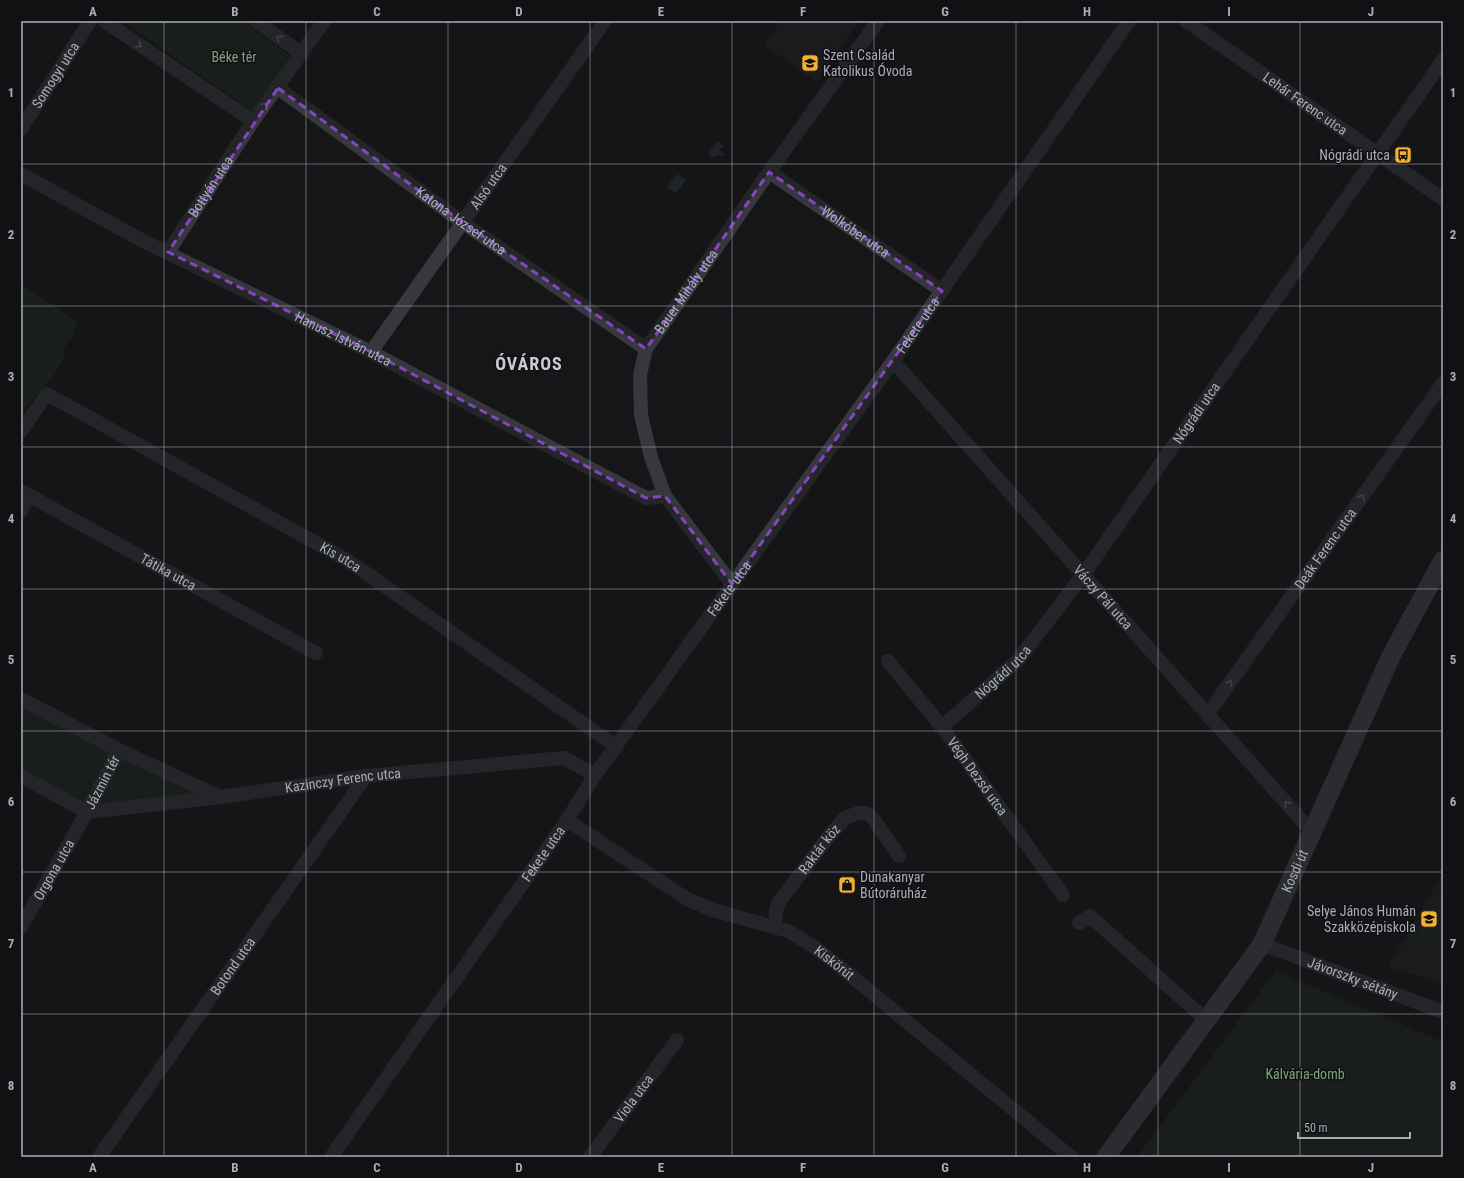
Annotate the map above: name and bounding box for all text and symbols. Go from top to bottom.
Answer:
text: A [89,4,97,19]
text: B [231,4,239,19]
text: C [373,4,381,19]
text: D [515,4,523,19]
text: E [658,4,665,19]
text: F [800,4,806,19]
text: G [941,4,949,19]
text: H [1083,4,1091,19]
text: I [1227,4,1231,19]
text: J [1368,4,1374,19]
one-way arrow [276,35,283,42]
street label: Somogyi utca [28,39,82,111]
one-way arrow [135,40,142,48]
place label: Szent Család Katolikus Óvoda [823,47,912,79]
park label: Béke tér [211,49,257,65]
school or university icon: Szent Család Katolikus Óvoda [800,53,820,73]
street label: Lehár Ferenc utca [1260,69,1350,138]
text: 1 [8,85,14,100]
text: 1 [1450,85,1456,100]
one-way arrow [260,102,267,109]
bus stop icon: Nógrádi utca [1393,145,1413,165]
place label: Nógrádi utca [1319,147,1390,163]
street label: Bottyán utca [185,153,236,220]
street label: Alsó utca [467,160,510,212]
street label: Katona József utca [413,183,509,258]
street label: Wolkóber utca [818,202,893,261]
text: 2 [8,227,15,242]
text: 2 [1450,227,1457,242]
street label: Bauer Mihály utca [651,246,721,337]
street label: Fekete utca [893,294,943,356]
street label: Hanusz István utca [292,308,394,369]
district label: ÓVÁROS [495,353,563,374]
text: 3 [8,369,14,384]
text: 3 [1450,369,1456,384]
street label: Nógrádi utca [1169,379,1223,447]
one-way arrow [1357,495,1364,502]
street label: Deák Ferenc utca [1291,505,1359,592]
text: 4 [8,511,15,526]
text: 4 [1450,511,1457,526]
street label: Kis utca [317,539,364,575]
street label: Tátika utca [138,550,199,594]
street label: Fekete utca [704,558,754,619]
street label: Váczy Pál utca [1070,562,1136,633]
street label: Nógrádi utca [972,642,1034,702]
text: 5 [8,652,15,667]
text: 5 [1450,652,1457,667]
one-way arrow [1225,681,1232,688]
street label: Végh Dezső utca [944,734,1011,818]
street label: Jázmin tér [82,753,123,812]
street label: Kazinczy Ferenc utca [284,765,402,796]
text: 6 [8,794,15,809]
text: 6 [1450,794,1457,809]
one-way arrow [1284,801,1291,809]
street label: Raktár köz [795,821,843,877]
street label: Fekete utca [518,823,568,885]
street label: Orgona utca [30,837,78,903]
street label: Kosdi út [1278,847,1311,895]
place label: Dunakanyar Bútoráruház [860,869,927,901]
shop icon: Dunakanyar Bútoráruház [837,875,857,895]
place label: Selye János Humán Szakközépiskola [1307,903,1416,935]
school or university icon: Selye János Humán Szakközépiskola [1419,909,1439,929]
street label: Botond utca [207,934,258,998]
text: 7 [8,936,15,951]
text: 7 [1450,936,1457,951]
street label: Kiskörút [811,942,857,983]
street label: Jávorszky sétány [1306,954,1400,1002]
park label: Kálvária-domb [1265,1066,1345,1082]
street label: Viola utca [611,1071,657,1125]
text: 8 [8,1078,14,1093]
text: 8 [1450,1078,1456,1093]
scale bar [1298,1114,1410,1140]
text: 50 m [1304,1121,1328,1135]
text: A [89,1160,97,1175]
text: B [231,1160,239,1175]
text: C [373,1160,381,1175]
text: D [515,1160,523,1175]
text: E [658,1160,665,1175]
text: F [800,1160,806,1175]
text: G [941,1160,949,1175]
text: H [1083,1160,1091,1175]
text: I [1227,1160,1231,1175]
text: J [1368,1160,1374,1175]

